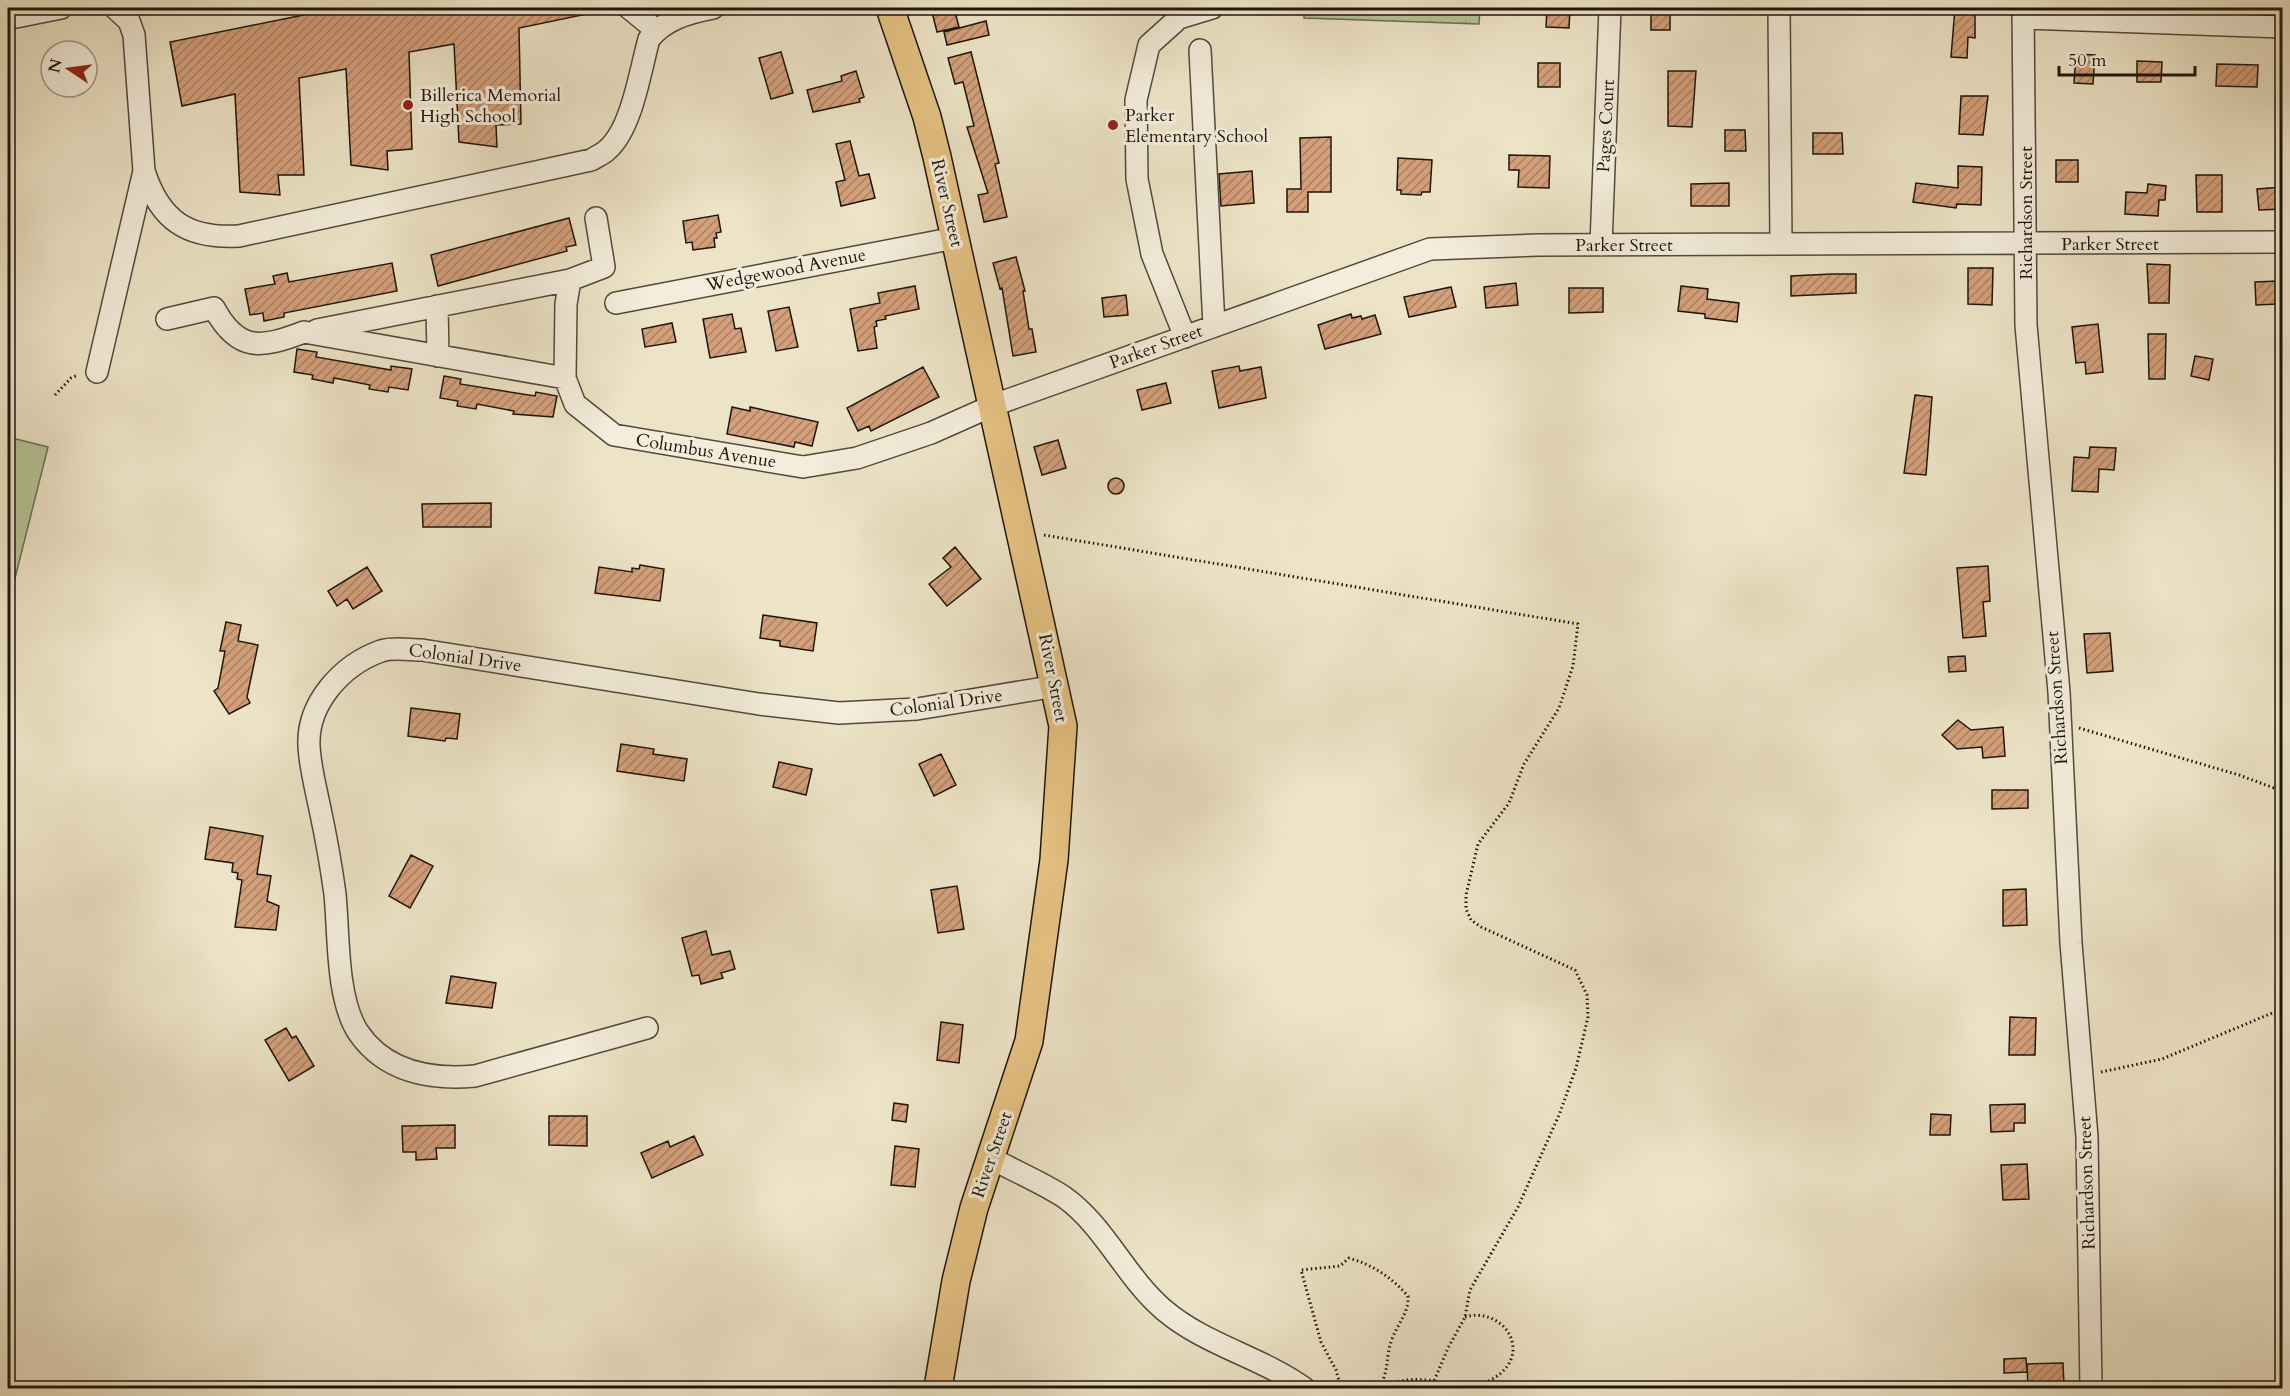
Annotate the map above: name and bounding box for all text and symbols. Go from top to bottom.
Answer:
north arrow [39,39,99,99]
scale bar [2059,39,2196,77]
text: 50 m [2068,48,2107,73]
text: N [43,57,68,75]
street label: Pages Court [1591,79,1621,173]
place label: Billerica Memorial High School [420,83,562,129]
marker: Billerica Memorial High School [401,98,415,112]
place label: Parker Elementary School [1125,103,1268,149]
marker: Parker Elementary School [1106,118,1120,132]
street label: Richardson Street [2014,146,2039,280]
street label: River Street [925,157,969,250]
street label: Parker Street [2061,232,2159,257]
street label: Parker Street [1575,233,1673,258]
street label: Wedgewood Avenue [703,242,868,298]
street label: Parker Street [1106,318,1206,375]
street label: Columbus Avenue [634,428,778,474]
street label: Richardson Street [2040,630,2074,766]
street label: River Street [1032,632,1074,725]
street label: Colonial Drive [407,638,523,678]
street label: Colonial Drive [888,683,1004,723]
street label: River Street [966,1108,1018,1201]
street label: Richardson Street [2072,1115,2102,1250]

